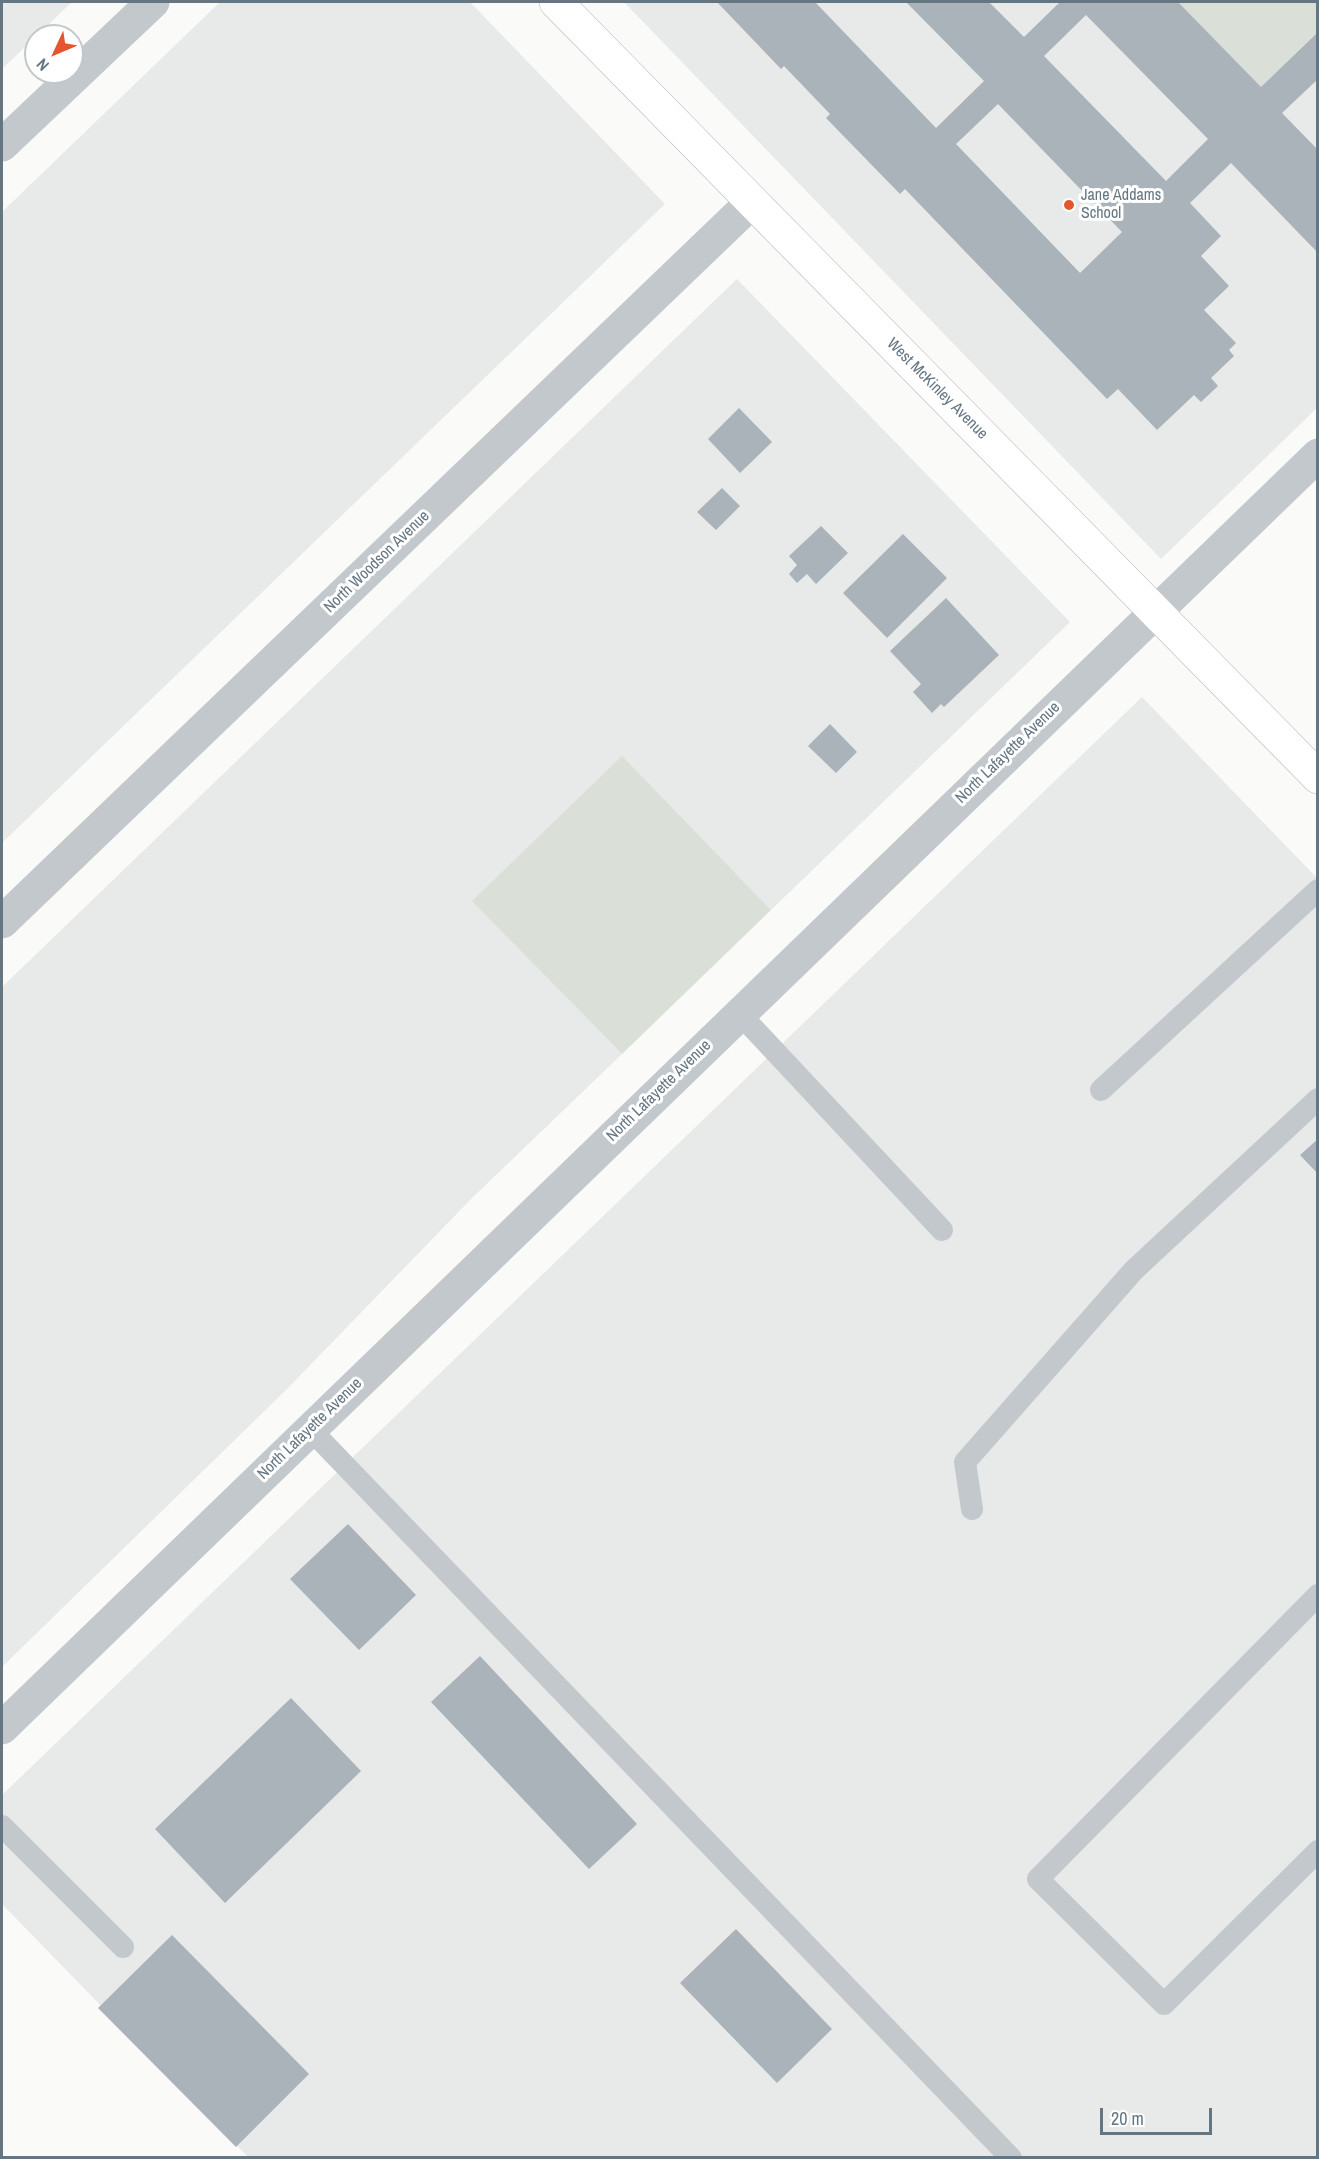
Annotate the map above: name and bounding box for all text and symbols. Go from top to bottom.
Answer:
north arrow [24,24,84,84]
text: N [31,54,54,76]
place label: Jane Addams School [1081,186,1161,224]
marker: Jane Addams School [1062,198,1076,212]
street label: West McKinley Avenue [882,334,992,444]
street label: North Woodson Avenue [320,507,434,617]
street label: North Lafayette Avenue [952,698,1064,808]
street label: North Lafayette Avenue [603,1036,715,1146]
street label: North Lafayette Avenue [254,1374,366,1484]
scale bar [1103,2096,1216,2134]
text: 20 m [1111,2106,1144,2131]

